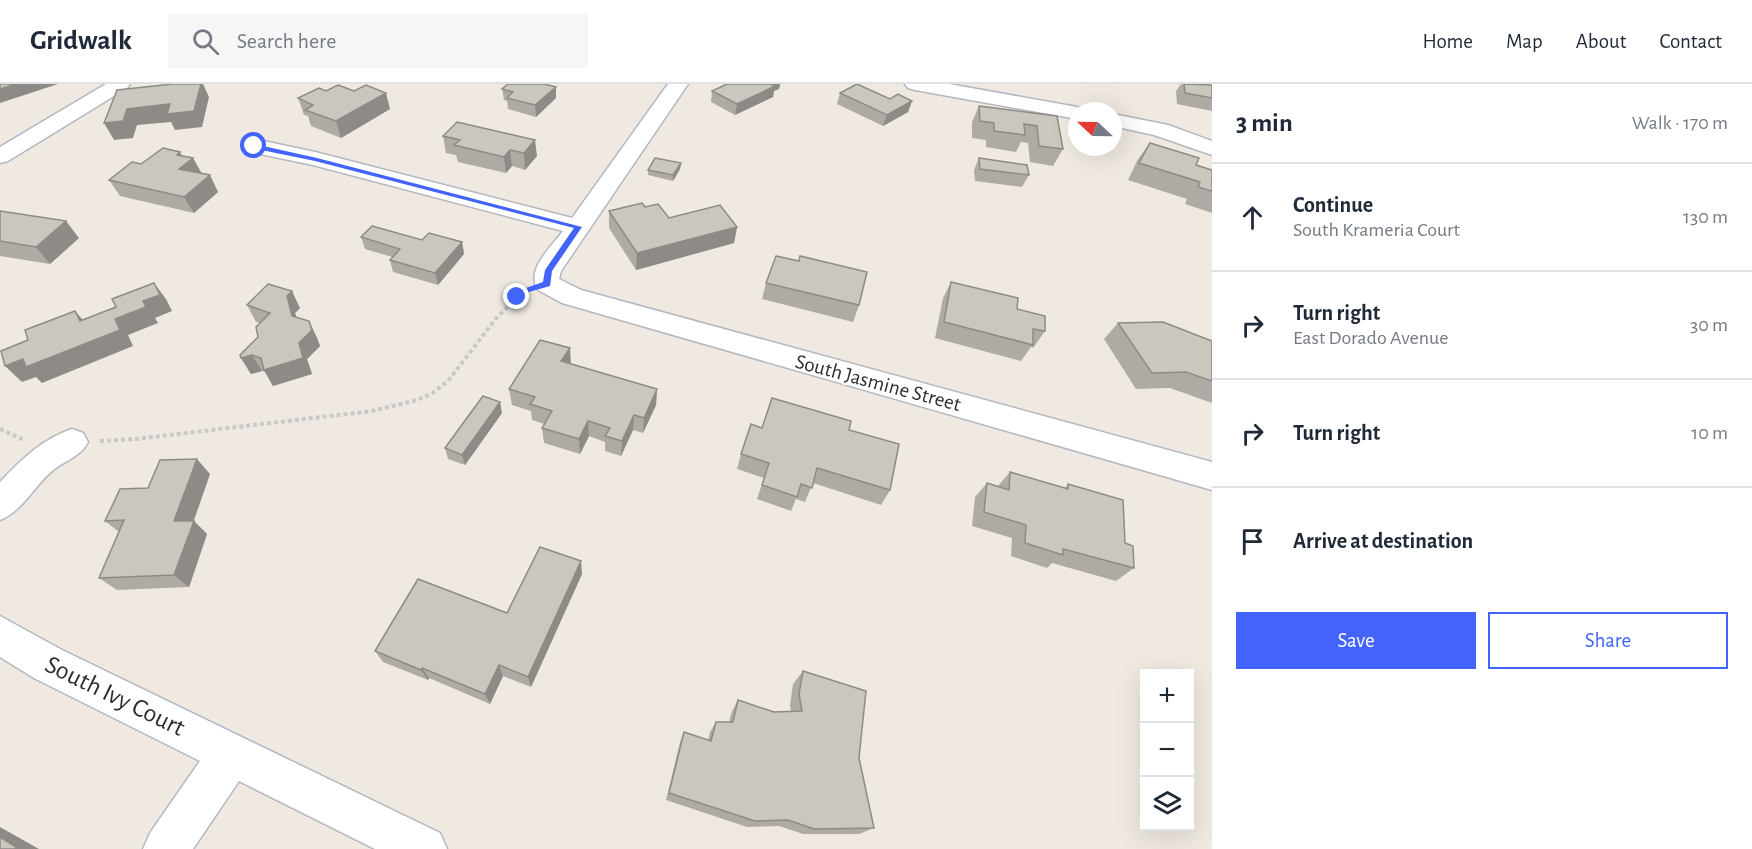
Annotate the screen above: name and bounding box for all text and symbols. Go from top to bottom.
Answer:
search box [168,14,588,68]
icon: search [189,25,222,58]
text: Gridwalk [30,27,132,55]
text: Search here [237,30,336,52]
text: Home [1422,31,1473,52]
text: Map [1506,31,1543,52]
text: About [1576,31,1626,52]
text: Contact [1659,31,1722,52]
north arrow [1068,102,1122,156]
text: 3 min [1236,110,1293,136]
text: Walk · 170 m [1632,113,1728,133]
route start [240,132,266,158]
text: Continue [1293,194,1373,216]
icon: ahead [1236,201,1269,234]
text: 130 m [1683,207,1728,227]
text: South Krameria Court [1293,220,1460,240]
route end [503,283,529,309]
text: Turn right [1293,302,1380,324]
icon: right [1236,309,1269,342]
text: 30 m [1690,315,1728,335]
text: East Dorado Avenue [1293,328,1448,348]
street label: South Jasmine Street [793,351,963,415]
icon: right [1236,417,1269,450]
text: Turn right [1293,422,1380,444]
text: 10 m [1691,423,1728,443]
icon: arrive [1236,525,1269,558]
text: Arrive at destination [1293,530,1473,552]
button: Save [1236,612,1476,669]
button: Share [1488,612,1728,669]
street label: South Ivy Court [41,651,189,741]
map controls [1140,669,1194,831]
button: + [1140,669,1194,723]
button: − [1140,723,1194,777]
button: layers [1140,777,1194,831]

